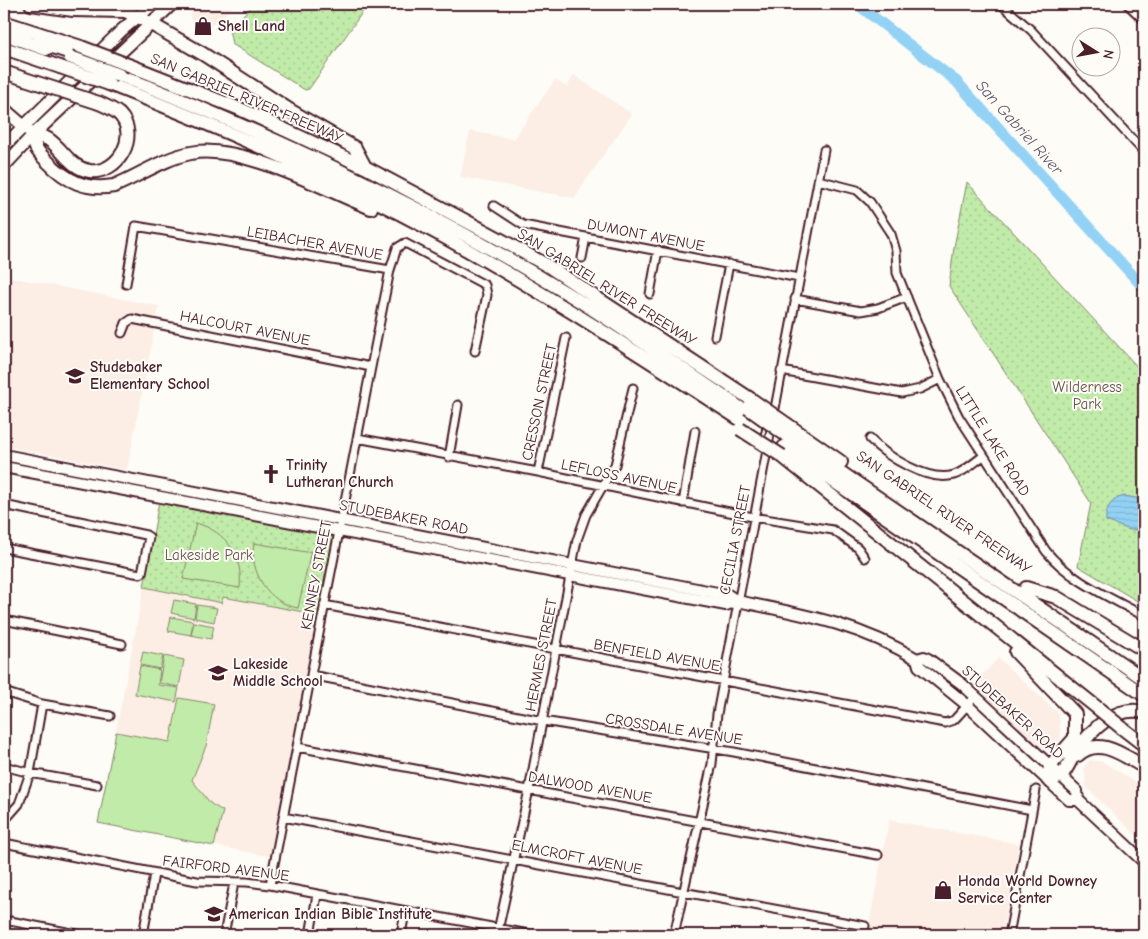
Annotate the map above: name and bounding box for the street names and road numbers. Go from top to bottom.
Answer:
street label: SAN GABRIEL RIVER FREEWAY [148,49,346,147]
street label: DUMONT AVENUE [586,215,706,255]
street label: LEIBACHER AVENUE [246,222,384,264]
street label: SAN GABRIEL RIVER FREEWAY [514,224,700,350]
street label: HALCOURT AVENUE [178,307,312,349]
street label: CRESSON STREET [518,342,560,462]
street label: LITTLE LAKE ROAD [952,383,1034,499]
street label: SAN GABRIEL RIVER FREEWAY [853,447,1035,578]
street label: LEFLOSS AVENUE [559,455,679,497]
street label: CECILIA STREET [716,484,754,596]
street label: STUDEBAKER ROAD [338,496,470,538]
street label: KENNEY STREET [297,519,335,631]
street label: HERMES STREET [521,597,561,713]
street label: BENFIELD AVENUE [592,635,722,675]
street label: STUDEBAKER ROAD [958,661,1068,763]
street label: CROSSDALE AVENUE [604,709,744,749]
street label: DALWOOD AVENUE [527,767,653,807]
street label: ELMCROFT AVENUE [510,835,644,879]
street label: FAIRFORD AVENUE [161,851,291,885]

